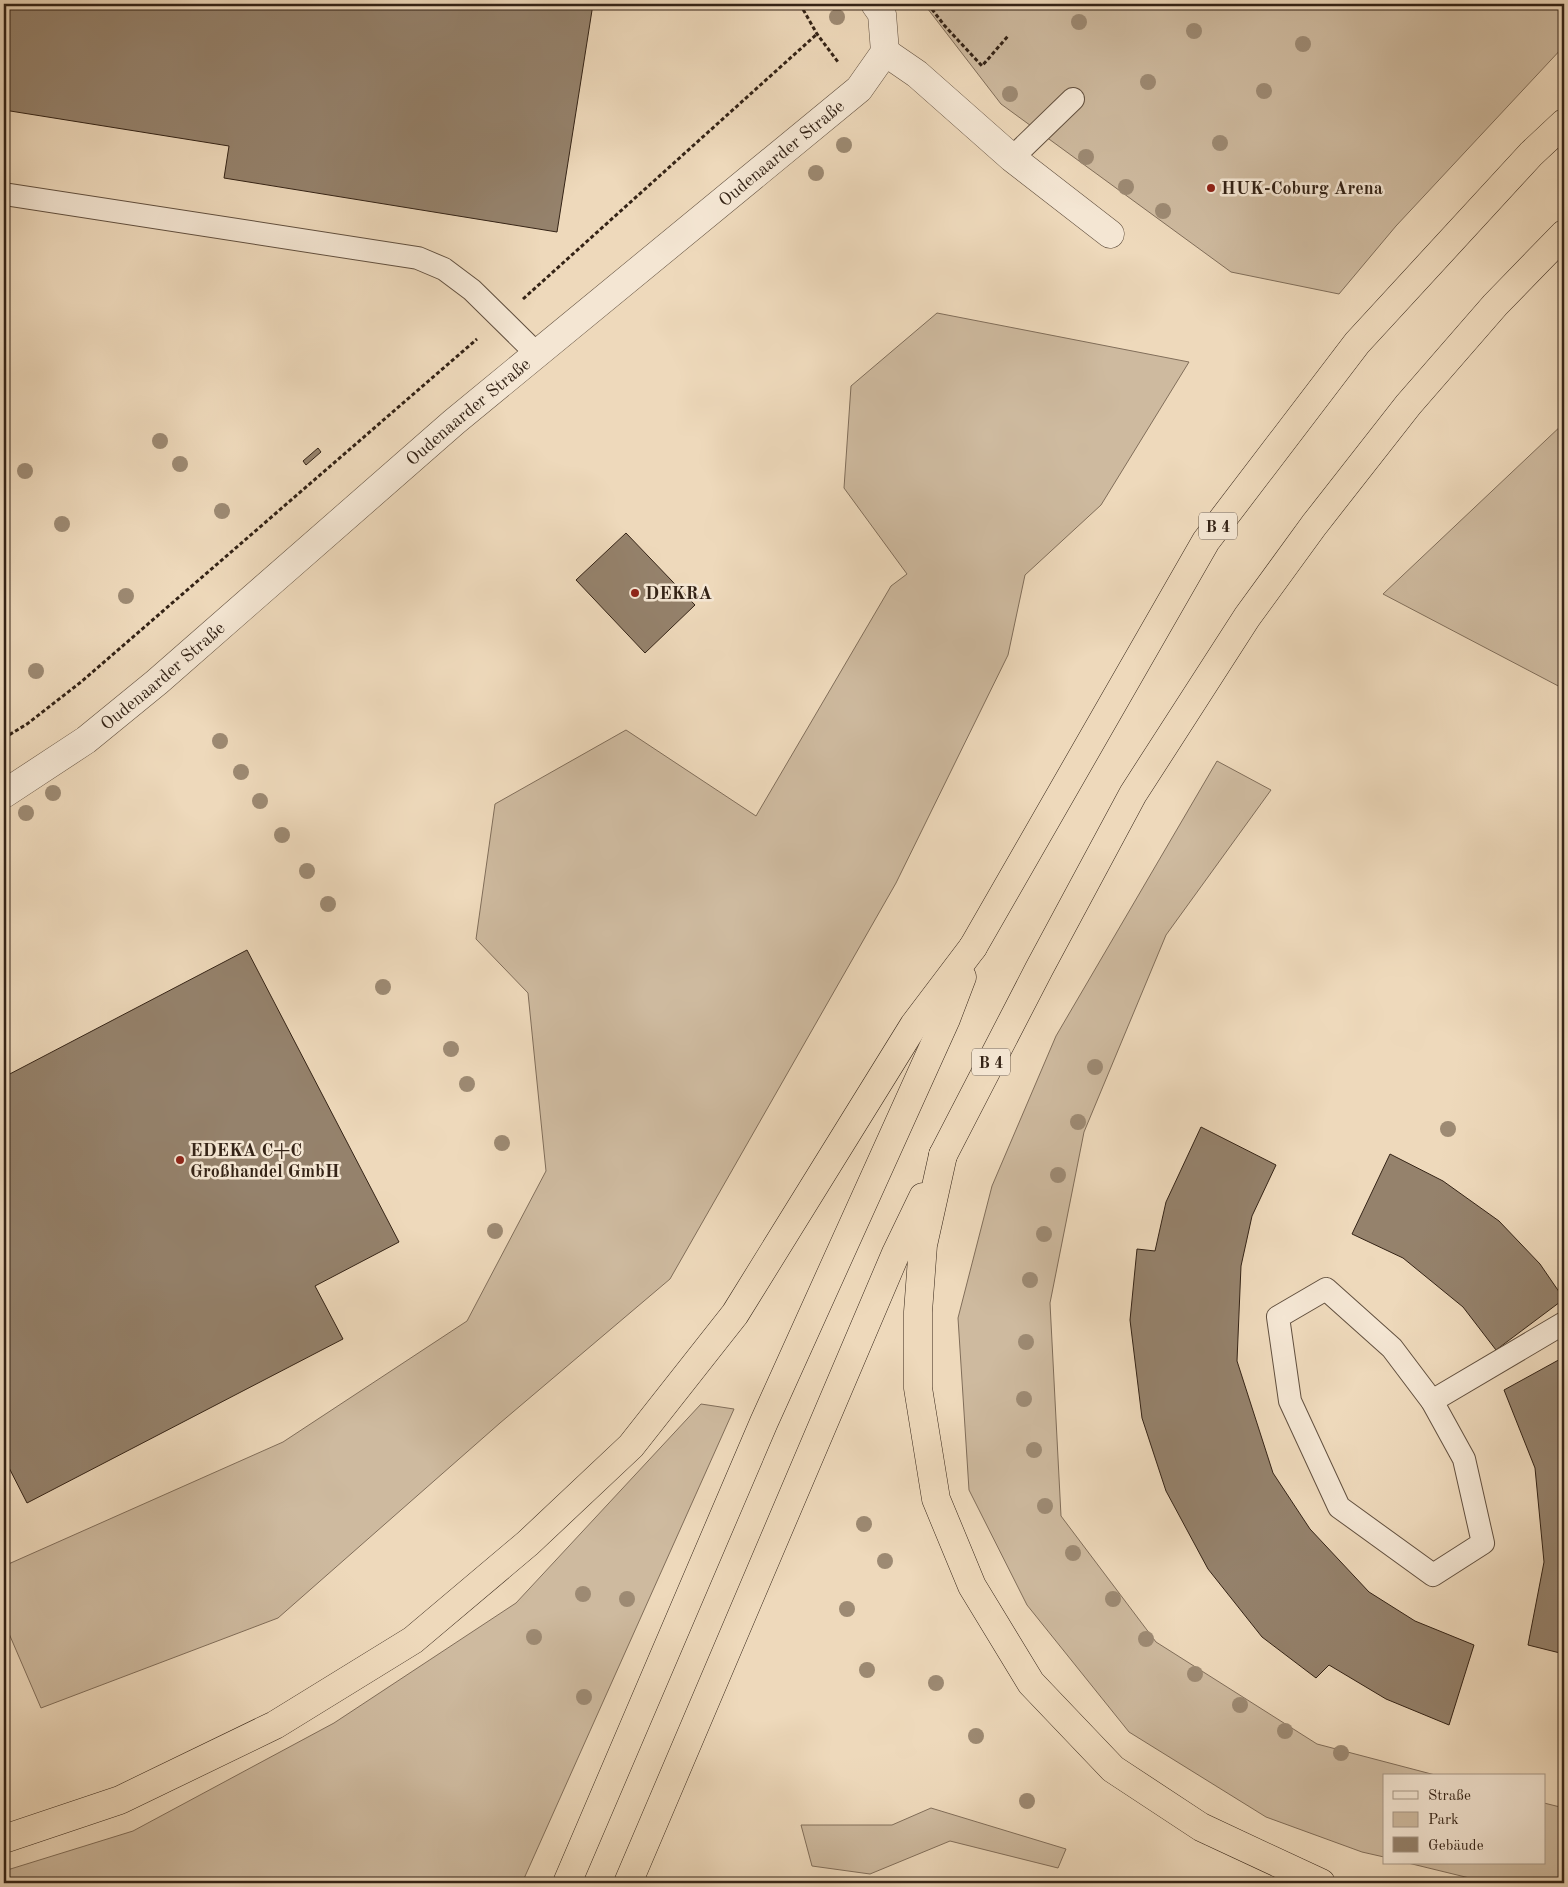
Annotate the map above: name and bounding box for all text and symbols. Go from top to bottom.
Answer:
street label: Oudenaarder Straße [716,97,848,211]
place label: HUK-Coburg Arena [1221,180,1383,198]
marker: HUK-Coburg Arena [1205,182,1217,194]
street label: Oudenaarder Straße [403,355,534,470]
road number: B 4 [1199,512,1237,540]
place label: DEKRA [645,585,713,603]
marker: DEKRA [629,587,641,599]
street label: Oudenaarder Straße [98,619,229,734]
road number: B 4 [972,1048,1010,1076]
place label: EDEKA C+C Großhandel GmbH [190,1142,340,1181]
marker: EDEKA C+C Großhandel GmbH [174,1154,186,1166]
legend [1383,1774,1546,1864]
text: Straße [1428,1789,1471,1804]
text: Park [1428,1813,1459,1828]
text: Gebäude [1428,1839,1484,1854]

